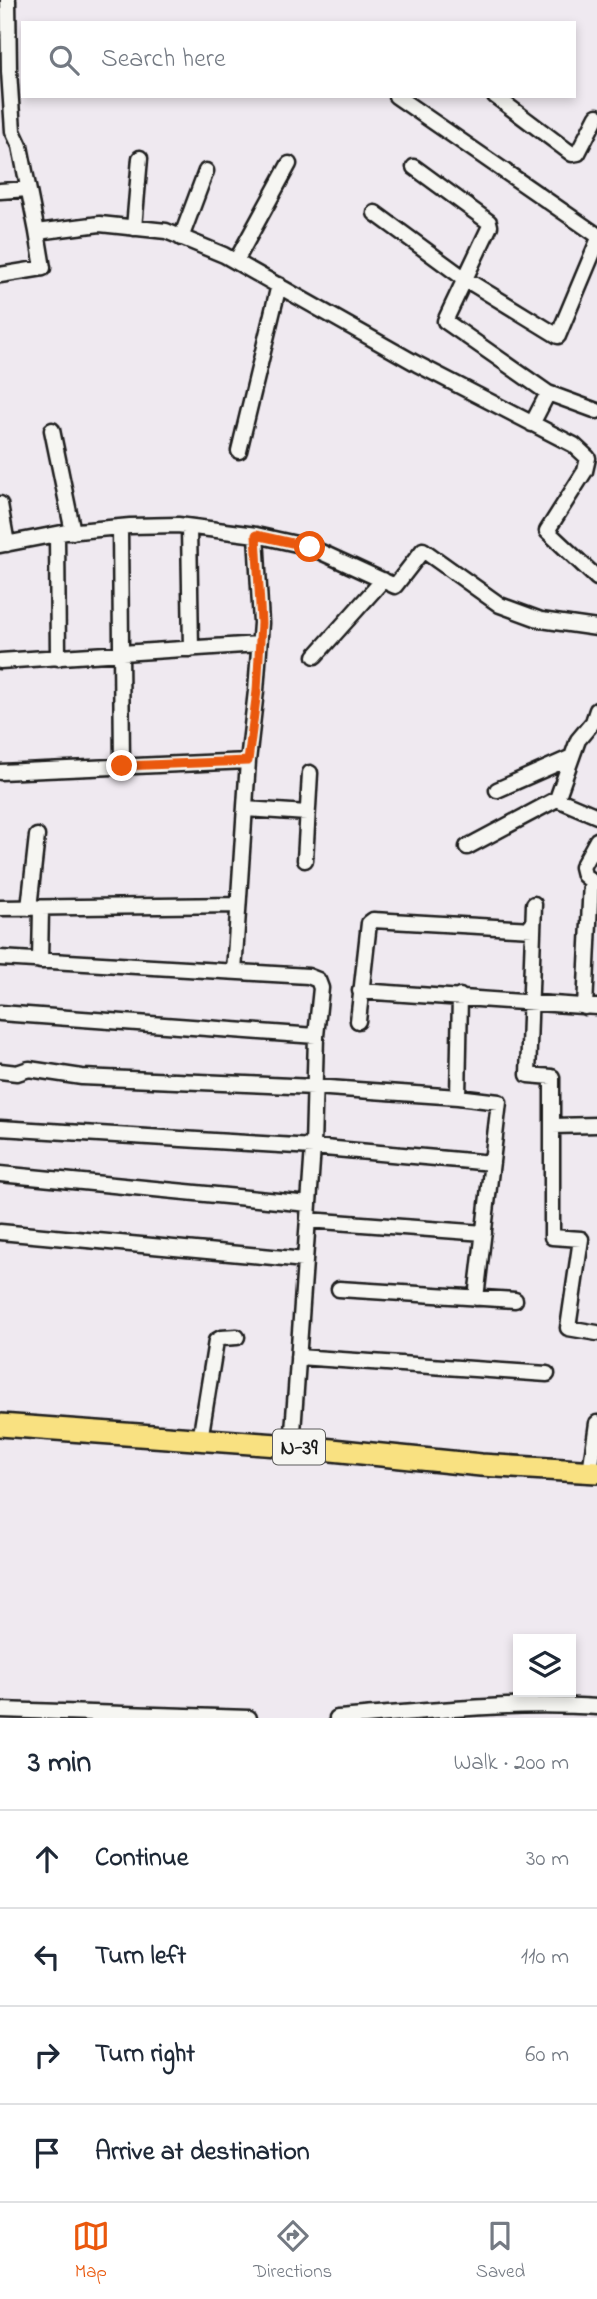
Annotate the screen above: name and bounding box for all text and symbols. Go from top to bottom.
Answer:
search box [21,21,576,98]
icon: search [45,41,83,79]
text: Search here [101,41,226,79]
route start [294,531,325,562]
route end [106,750,137,781]
road number: N-39 [273,1430,325,1464]
map controls [513,1634,576,1697]
button: layers [513,1634,576,1697]
text: 3 min [28,1742,91,1786]
text: Walk · 200 m [454,1747,569,1780]
icon: ahead [28,1840,66,1878]
text: Continue [95,1840,188,1878]
text: 30 m [526,1843,569,1876]
icon: left [28,1938,66,1976]
text: Turn left [95,1938,186,1976]
text: 110 m [521,1941,569,1974]
icon: right [28,2036,66,2074]
text: Turn right [95,2036,195,2074]
text: 60 m [525,2039,569,2072]
icon: arrive [28,2134,66,2172]
text: Arrive at destination [95,2134,310,2172]
tab: Map [72,2217,110,2286]
tab: Directions [253,2217,332,2286]
tab: Saved [476,2217,525,2286]

